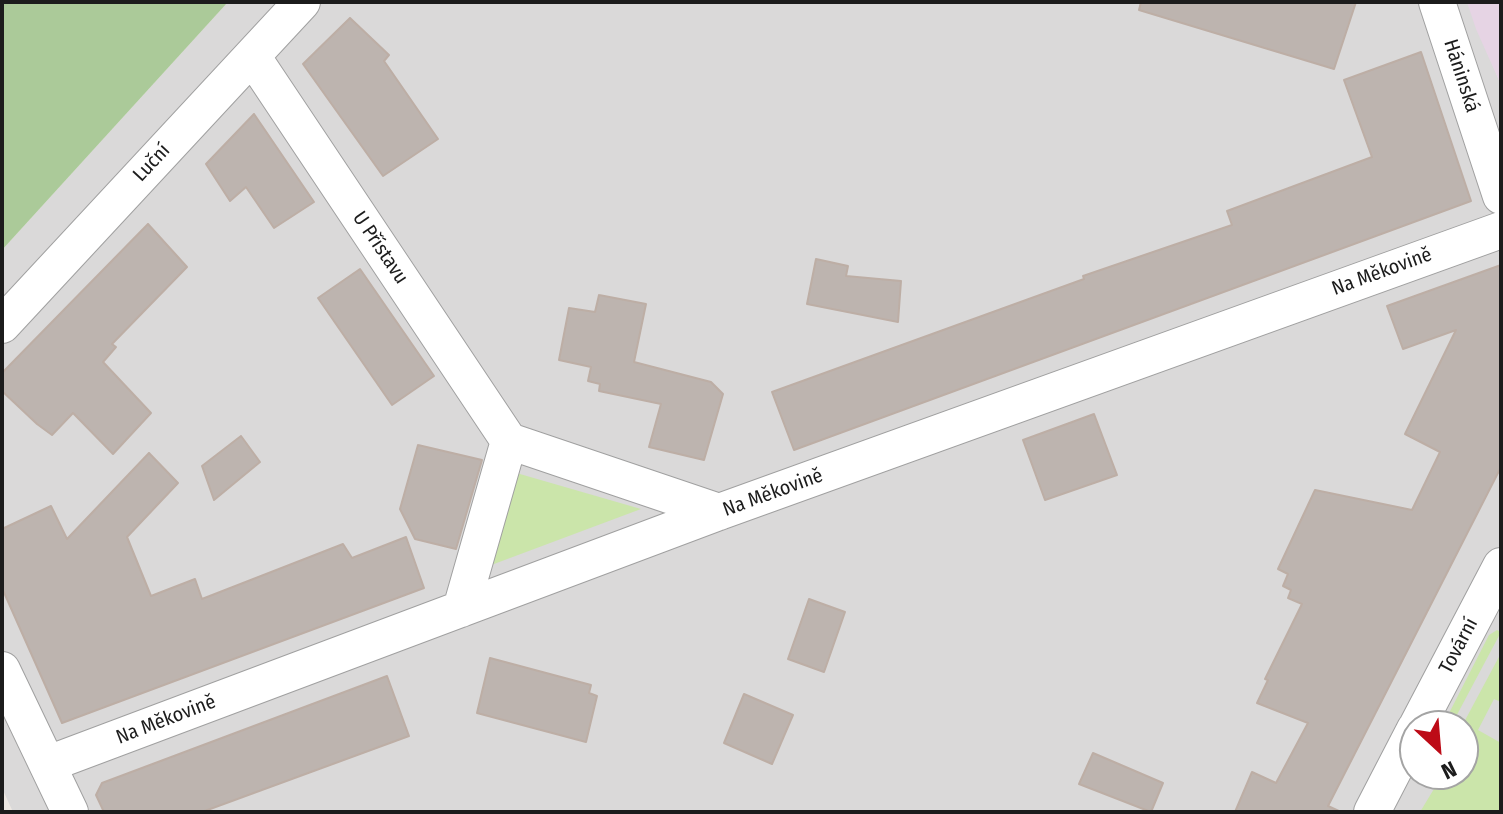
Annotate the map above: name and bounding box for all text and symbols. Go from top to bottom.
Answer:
street label: Háninská [1438,36,1484,116]
street label: Luční [129,139,175,187]
street label: U Přístavu [347,207,413,289]
street label: Na Měkovině [1329,243,1435,301]
street label: Na Měkovině [720,464,826,522]
street label: Tovární [1434,614,1484,678]
street label: Na Měkovině [113,690,219,750]
north arrow [1399,710,1479,790]
text: N [1437,755,1461,785]

